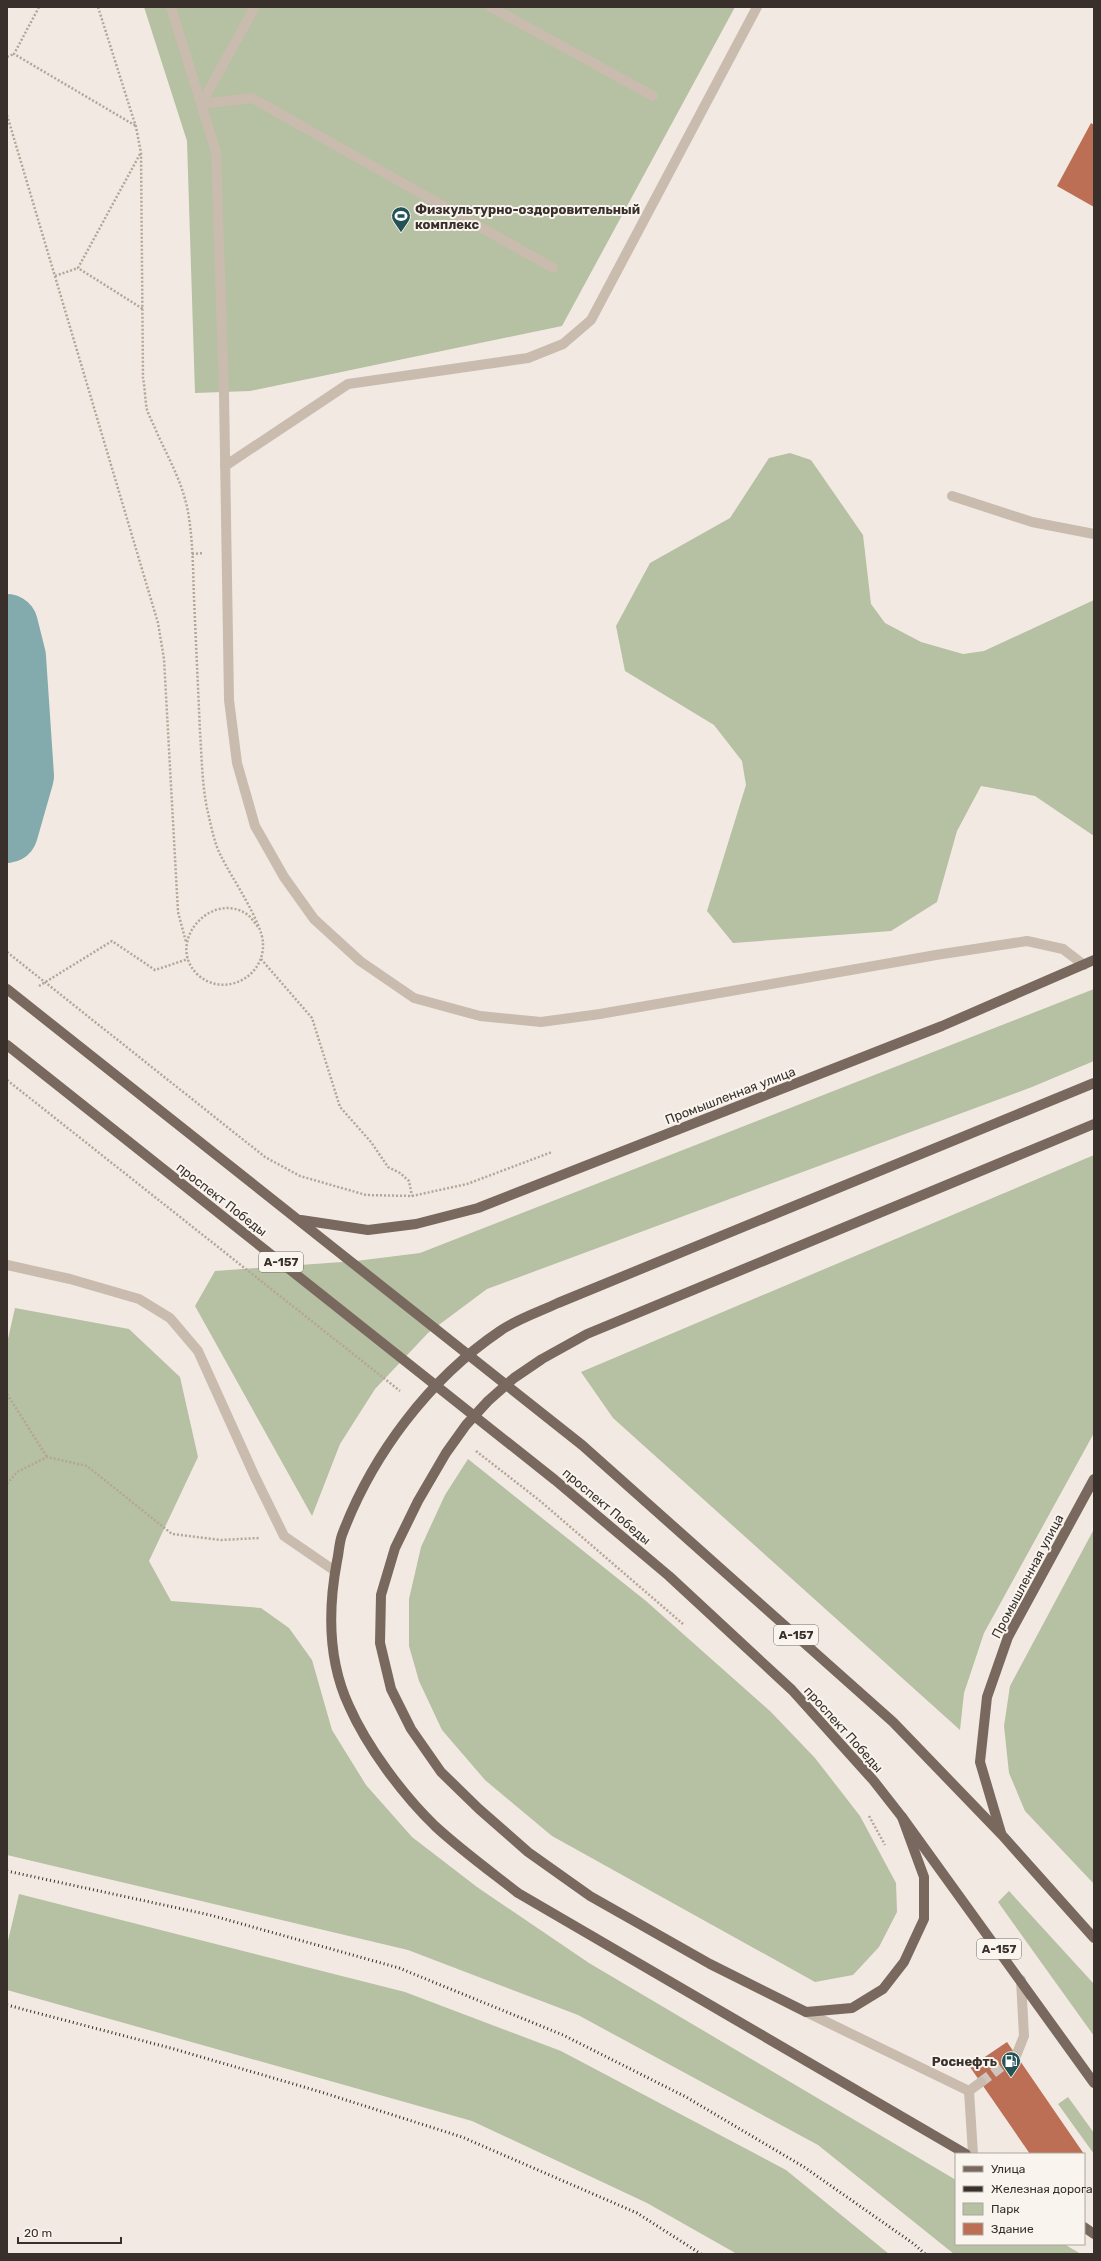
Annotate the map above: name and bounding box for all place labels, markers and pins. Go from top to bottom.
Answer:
place label: Физкультурно-оздоровительный комплекс [415,202,640,232]
sports icon: Физкультурно-оздоровительный комплекс [390,205,412,233]
fuel station icon: Роснефть [1000,2050,1022,2078]
place label: Роснефть [932,2054,997,2069]

